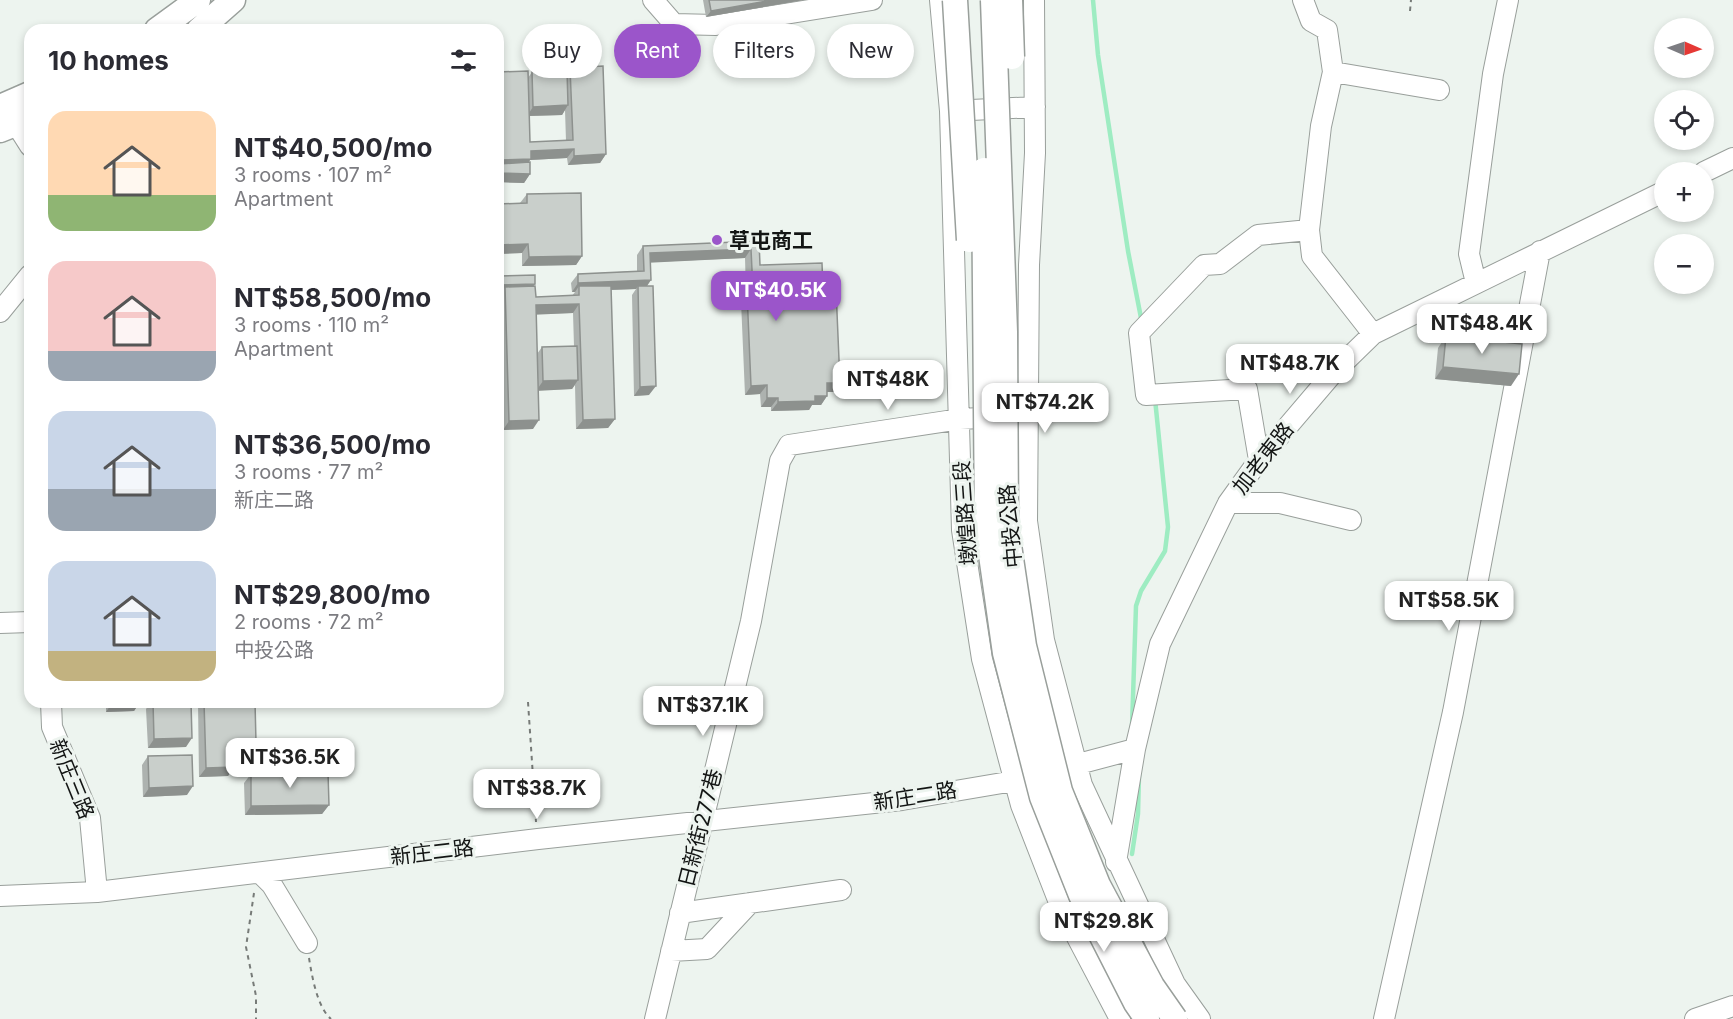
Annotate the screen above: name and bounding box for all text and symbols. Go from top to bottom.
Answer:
north arrow [1654,18,1714,78]
map controls [1654,18,1714,294]
chip: Buy [522,24,602,78]
chip: Rent [614,24,701,78]
chip: Filters [713,24,815,78]
chip: New [827,24,914,78]
icon: filters [447,44,480,77]
text: 10 homes [48,45,169,76]
button: locate [1654,90,1714,150]
text: NT$40,500/mo [234,132,433,163]
icon: home [96,135,168,207]
button: + [1654,162,1714,222]
text: 3 rooms · 107 m² [234,163,392,187]
text: Apartment [234,187,333,211]
place label: 草屯商工 [729,228,813,253]
marker: 草屯商工 [710,233,724,247]
button: − [1654,234,1714,294]
pin: NT$40.5K [714,271,838,322]
text: NT$40.5K [725,278,827,302]
text: NT$58,500/mo [234,282,431,313]
icon: home [96,285,168,357]
pin: NT$48.4K [1420,304,1544,355]
text: NT$48.4K [1431,311,1533,335]
text: 3 rooms · 110 m² [234,313,389,337]
text: Apartment [234,337,333,361]
pin: NT$48.7K [1228,344,1352,395]
text: NT$48.7K [1240,351,1340,375]
pin: NT$48K [839,360,937,411]
text: NT$48K [847,367,929,391]
pin: NT$74.2K [983,383,1107,434]
text: NT$74.2K [996,390,1094,414]
street label: 加老東路 [1227,417,1299,499]
text: NT$36,500/mo [234,429,431,460]
icon: home [96,435,168,507]
text: 3 rooms · 77 m² [234,460,383,484]
street label: 墩煌路三段 [949,460,981,566]
street label: 中投公路 [994,483,1026,569]
text: 新庄二路 [234,488,314,512]
text: NT$29,800/mo [234,579,430,610]
pin: NT$58.5K [1387,581,1511,632]
icon: home [96,585,168,657]
text: NT$58.5K [1399,588,1499,612]
text: 2 rooms · 72 m² [234,610,384,634]
text: 中投公路 [234,638,314,662]
pin: NT$37.1K [641,686,765,737]
text: NT$37.1K [657,693,749,717]
street label: 新庄三路 [45,735,99,823]
pin: NT$36.5K [228,738,352,789]
text: NT$36.5K [240,745,340,769]
street label: 日新街277巷 [673,766,727,890]
pin: NT$38.7K [475,769,599,820]
text: NT$38.7K [487,776,587,800]
street label: 新庄二路 [872,777,958,815]
street label: 新庄二路 [389,834,475,870]
pin: NT$29.8K [1042,902,1166,953]
text: NT$29.8K [1054,909,1154,933]

